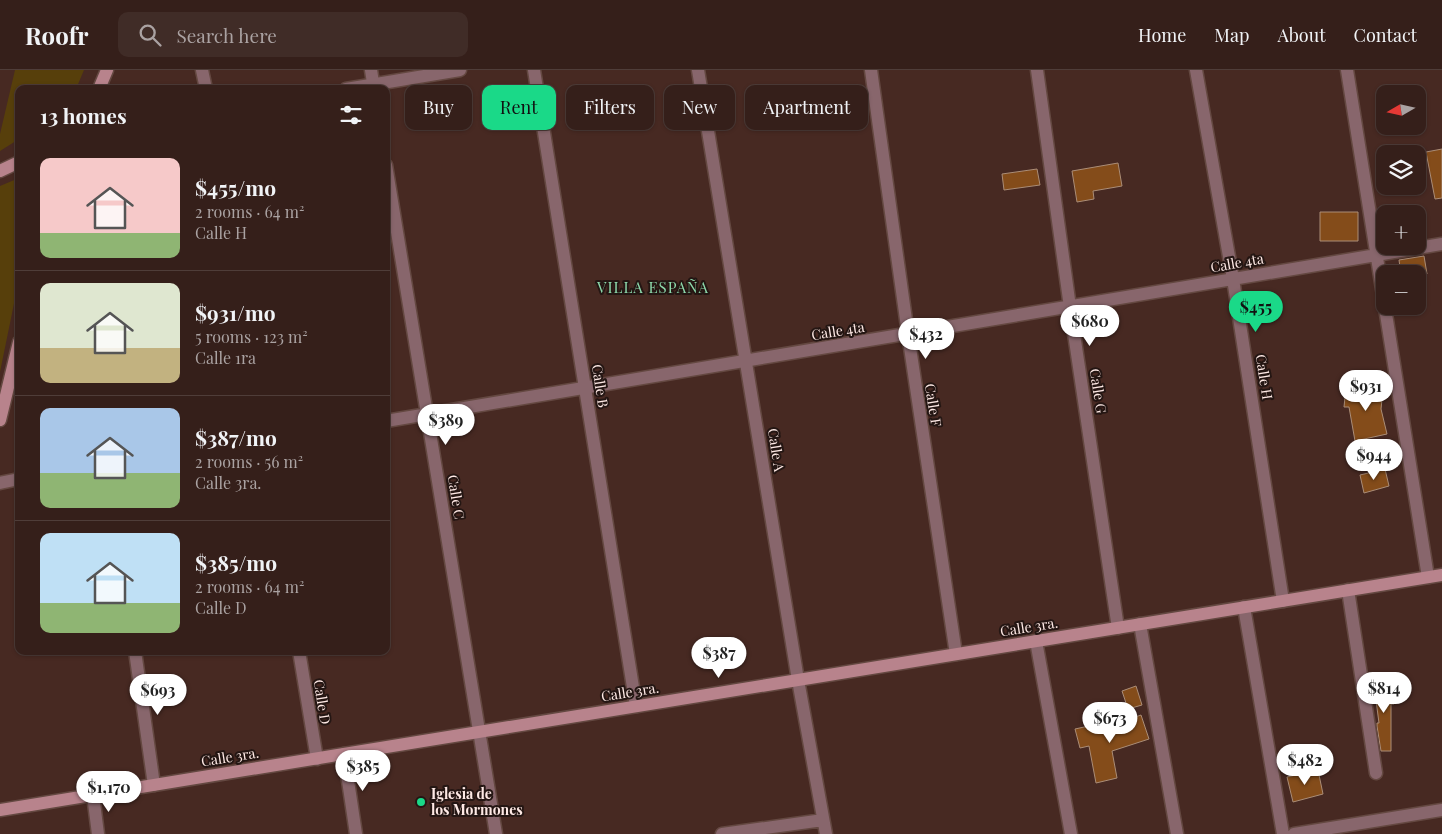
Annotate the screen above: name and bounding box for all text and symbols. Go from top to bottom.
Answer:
search box [118,12,468,57]
text: Roofr [25,19,88,51]
icon: search [136,21,164,49]
text: Search here [176,22,277,48]
text: Home [1138,23,1186,47]
text: Map [1214,23,1249,47]
text: About [1277,23,1326,47]
text: Contact [1354,23,1417,47]
chip: Buy [405,85,472,130]
chip: Rent [482,85,556,130]
chip: Filters [566,85,654,130]
chip: New [664,85,735,130]
chip: Apartment [745,85,868,130]
north arrow [1376,85,1426,135]
map controls [1376,85,1426,315]
text: 13 homes [40,101,127,129]
icon: filters [337,101,365,129]
button: layers [1376,145,1426,195]
text: $455/mo [195,173,276,201]
icon: home [80,178,140,238]
text: 2 rooms · 64 m² [195,201,304,222]
button: + [1376,205,1426,255]
text: Calle H [195,222,247,243]
street label: Calle 4ta [1209,248,1265,277]
button: − [1376,265,1426,315]
district label: VILLA ESPAÑA [596,277,709,297]
pin: $455 [1226,290,1286,333]
text: $455 [1240,296,1272,317]
text: $931/mo [195,298,276,326]
icon: home [80,303,140,363]
pin: $680 [1060,304,1120,347]
text: $680 [1071,310,1109,331]
street label: Calle 4ta [810,317,866,344]
pin: $432 [896,318,956,360]
text: $432 [909,323,943,344]
text: 5 rooms · 123 m² [195,326,308,347]
text: Calle 1ra [195,347,256,368]
street label: Calle H [1252,353,1278,401]
street label: Calle B [588,363,613,409]
street label: Calle G [1086,367,1111,415]
pin: $931 [1336,370,1396,412]
text: $931 [1350,375,1382,396]
street label: Calle F [921,382,946,428]
pin: $389 [416,404,476,446]
text: $389 [429,409,463,430]
text: $387/mo [195,423,277,451]
street label: Calle A [764,427,789,473]
icon: home [80,428,140,488]
pin: $944 [1344,438,1404,481]
text: $944 [1357,444,1391,465]
text: 2 rooms · 56 m² [195,451,303,472]
text: Calle 3ra. [195,472,261,493]
street label: Calle C [444,473,469,520]
text: $385/mo [195,548,277,576]
icon: home [80,553,140,613]
text: 2 rooms · 64 m² [195,576,304,597]
text: Calle D [195,597,247,618]
street label: Calle 3ra. [999,613,1059,640]
pin: $387 [689,636,749,679]
text: $387 [702,642,736,663]
pin: $814 [1354,672,1414,714]
pin: $693 [128,674,188,716]
text: $814 [1368,677,1400,698]
street label: Calle D [310,678,335,726]
street label: Calle 3ra. [600,678,660,705]
text: $693 [141,679,175,700]
pin: $673 [1080,702,1140,744]
text: $673 [1093,707,1127,728]
street label: Calle 3ra. [200,743,260,770]
pin: $482 [1275,744,1335,786]
text: $482 [1288,749,1322,770]
pin: $385 [333,750,393,792]
text: $385 [346,755,380,776]
pin: $1,170 [68,770,150,813]
text: $1,170 [87,776,131,797]
place label: Iglesia de los Mormones [431,784,523,819]
marker: Iglesia de los Mormones [415,796,427,808]

